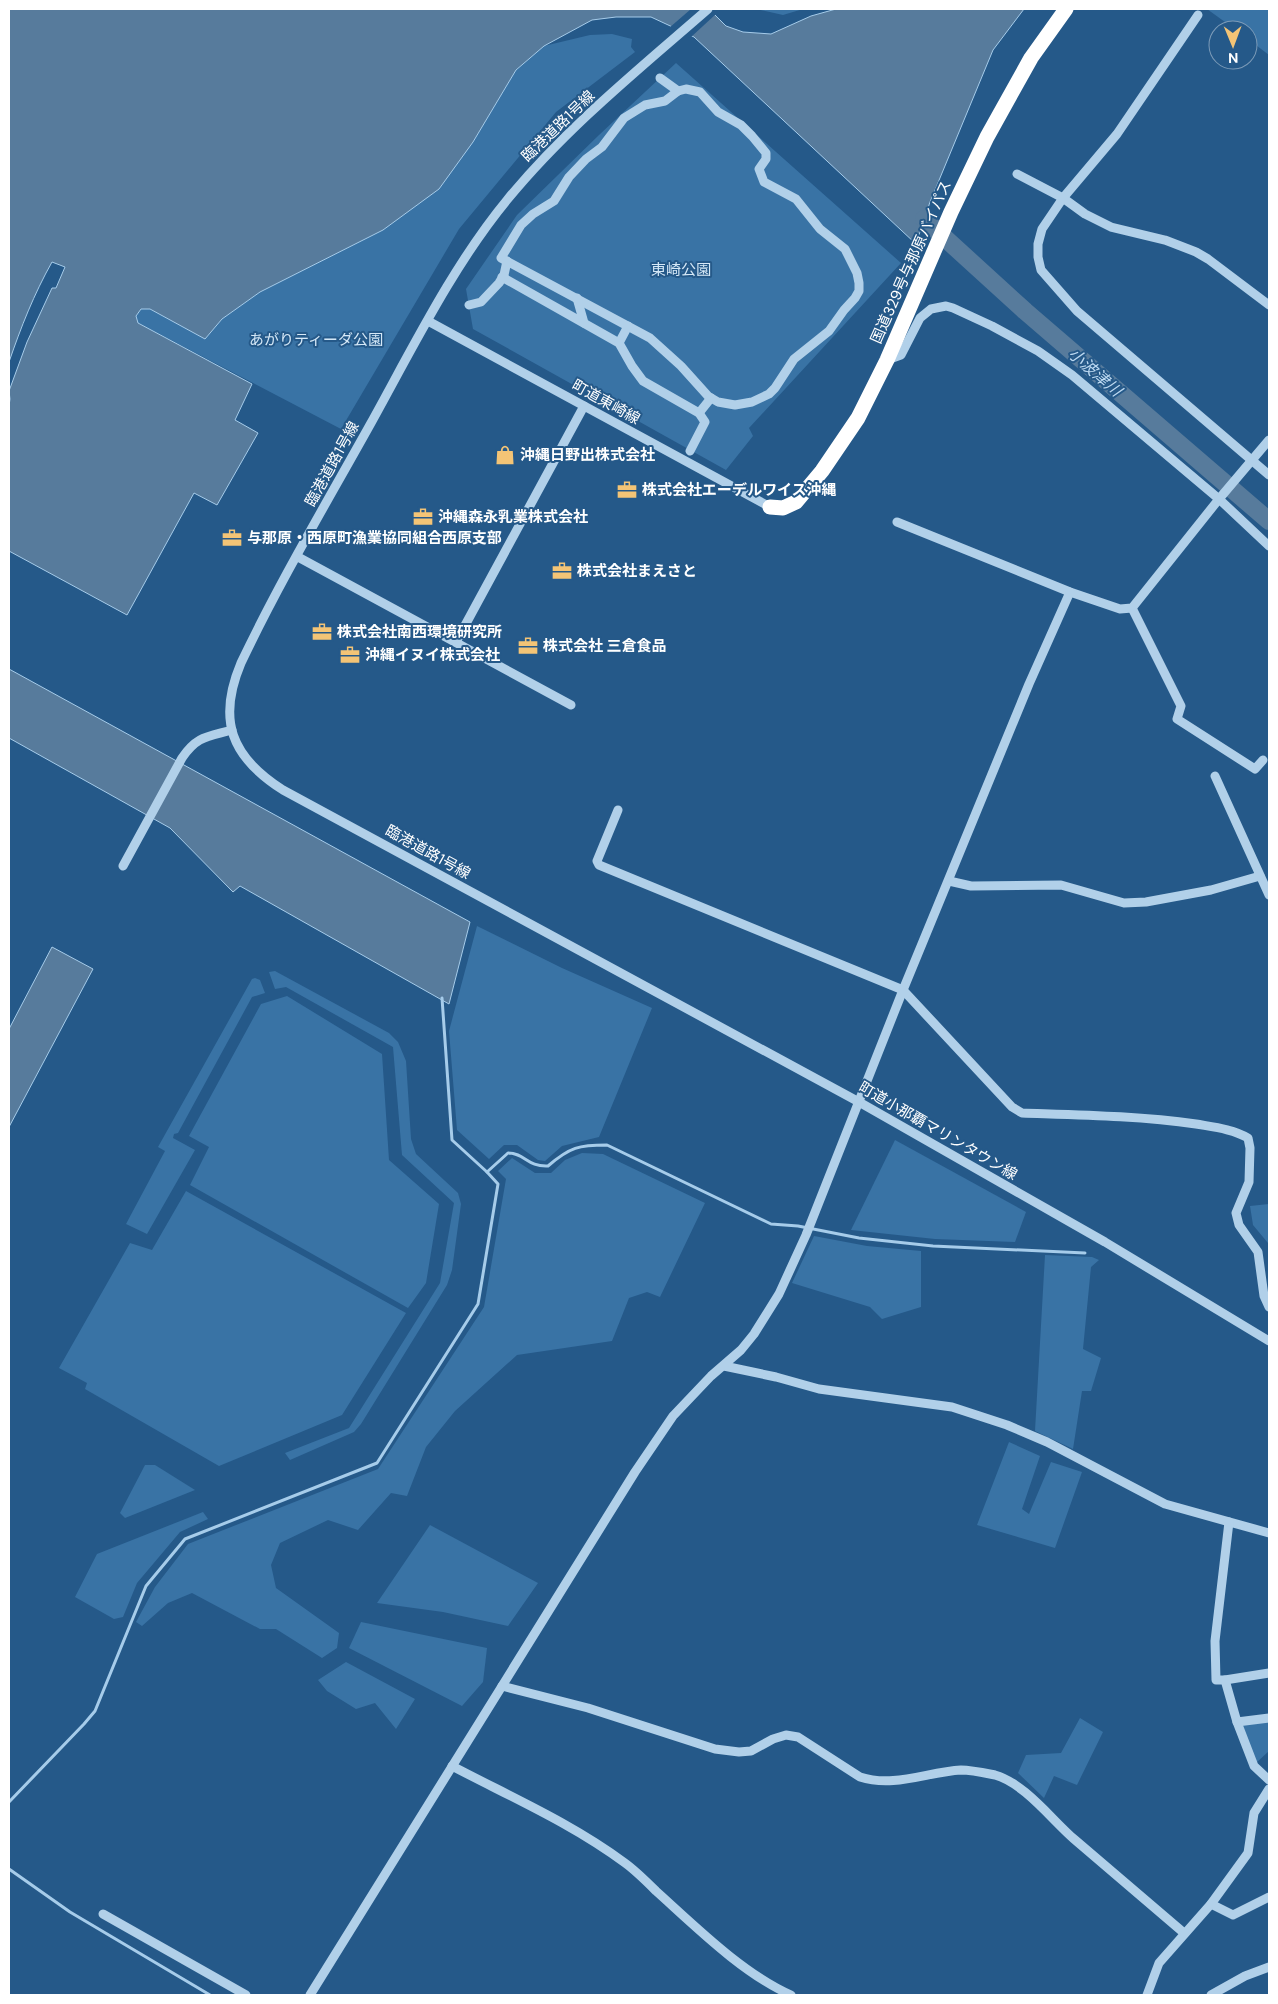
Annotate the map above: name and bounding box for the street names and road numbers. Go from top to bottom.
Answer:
street label: 臨港道路1号線 [517,86,599,166]
street label: 国道329号与那原バイパス [866,177,956,347]
street label: 町道東崎線 [568,375,644,429]
street label: 臨港道路1号線 [300,418,364,510]
street label: 臨港道路1号線 [382,820,474,884]
street label: 町道小那覇マリンタウン線 [855,1077,1021,1185]

